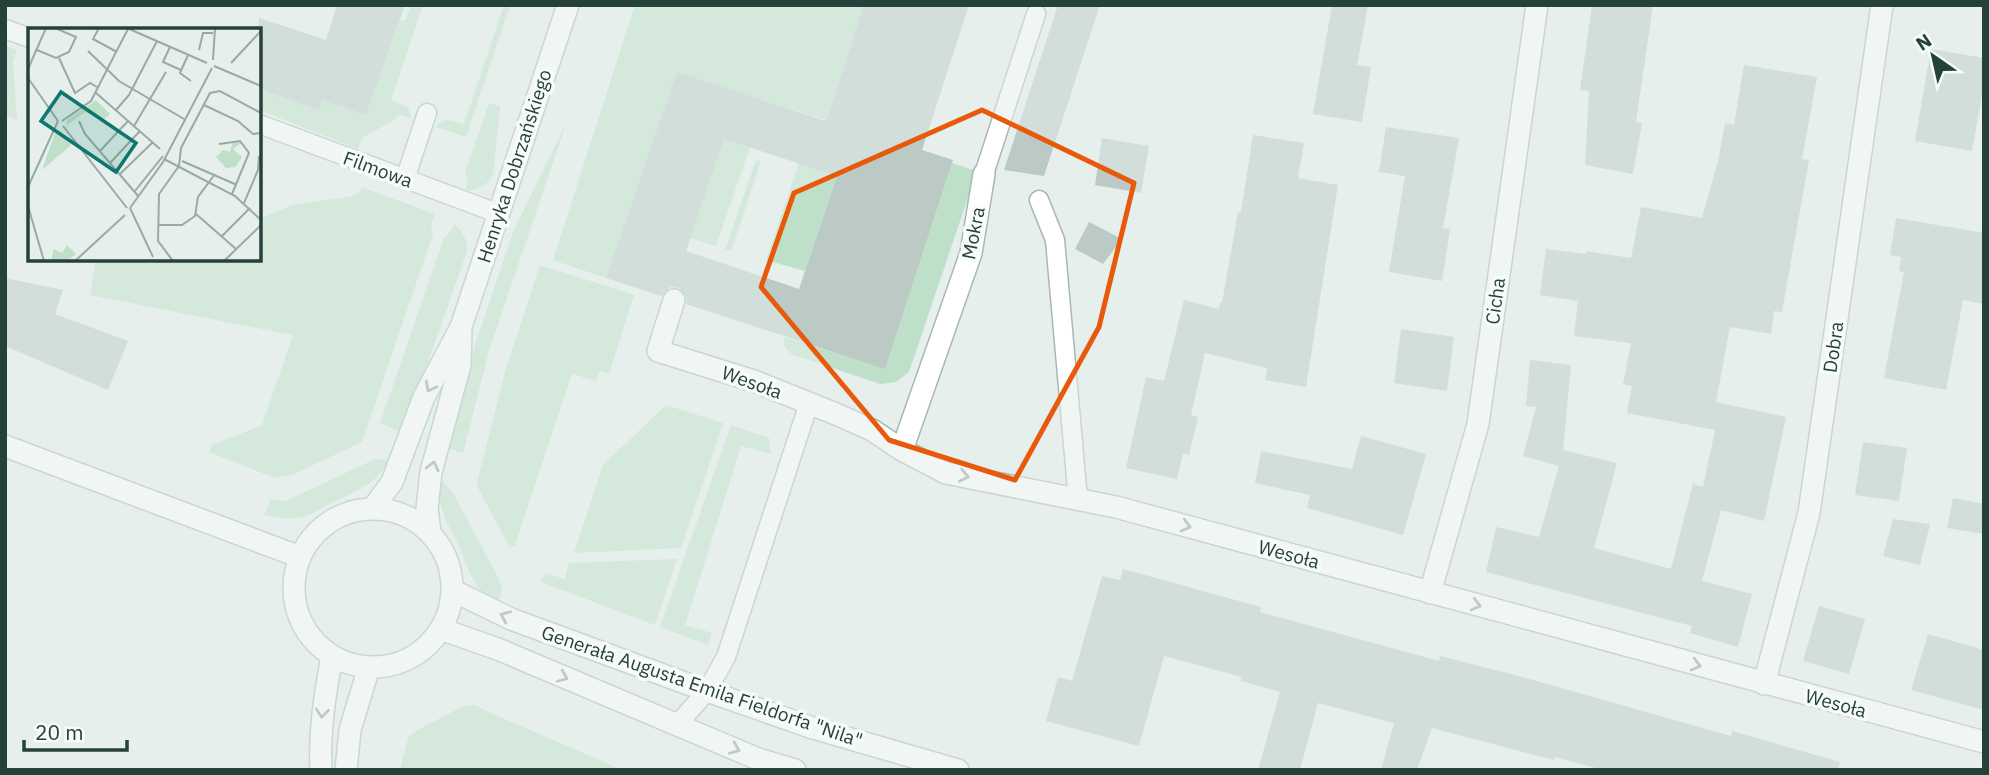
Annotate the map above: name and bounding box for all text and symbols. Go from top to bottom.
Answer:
north arrow [1898,21,1968,91]
inset map [28,28,261,261]
text: N [1911,28,1936,56]
street label: Henryka Dobrzańskiego [471,66,557,266]
street label: Filmowa [340,145,416,193]
street label: Mokra [956,205,990,261]
street label: Cicha [1480,276,1510,326]
street label: Dobra [1818,320,1848,374]
street label: Wesoła [719,360,785,404]
one-way arrow [424,380,438,392]
one-way arrow [425,460,439,472]
one-way arrow [958,468,970,483]
one-way arrow [1180,518,1192,532]
street label: Wesoła [1256,534,1322,574]
one-way arrow [1470,597,1482,611]
one-way arrow [500,610,512,624]
street label: Generała Augusta Emila Fieldorfa "Nila" [538,620,866,752]
one-way arrow [1690,657,1702,671]
one-way arrow [556,668,568,682]
street label: Wesoła [1803,683,1869,723]
one-way arrow [315,707,330,718]
scale bar [24,708,128,752]
text: 20 m [35,718,84,746]
one-way arrow [728,741,741,755]

